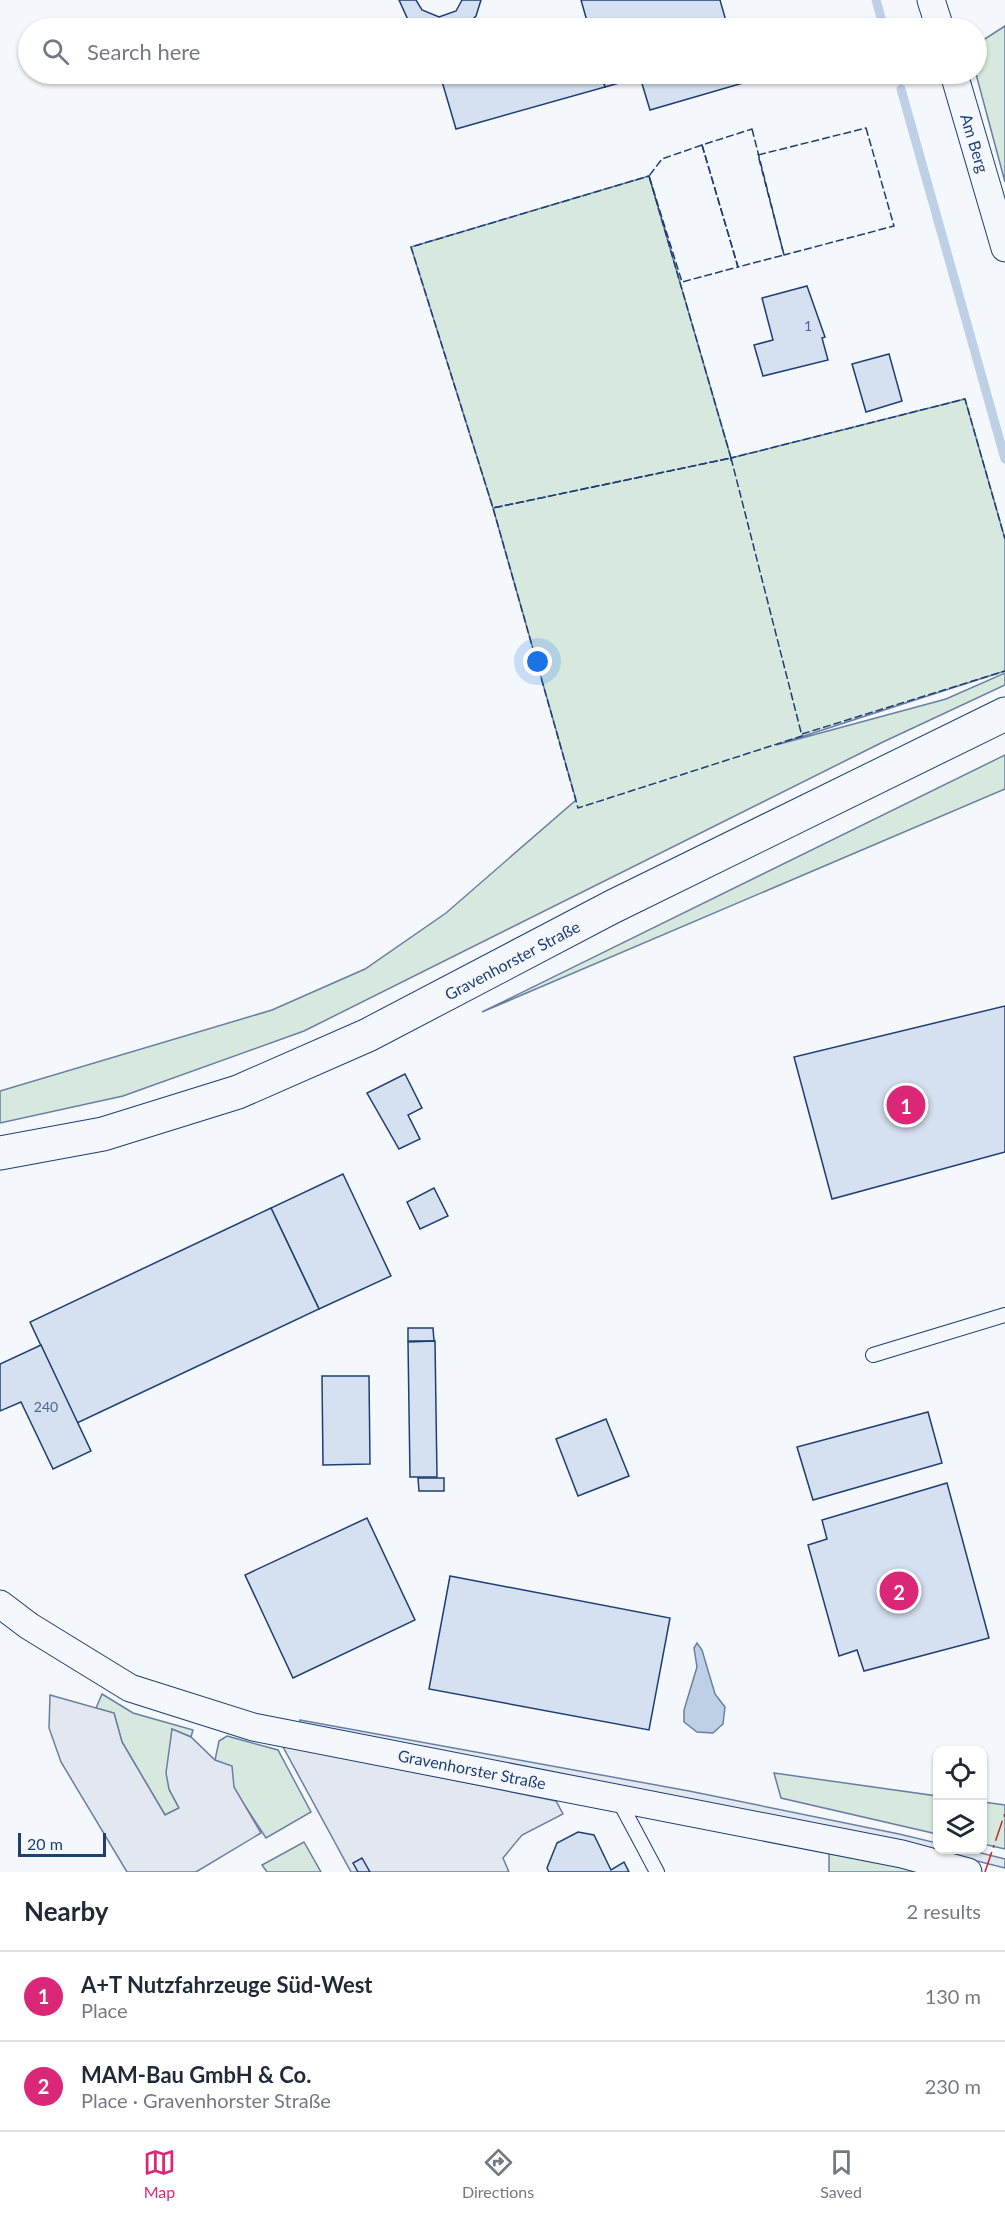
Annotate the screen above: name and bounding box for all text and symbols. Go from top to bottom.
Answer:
search box [18,18,987,84]
icon: search [39,35,72,68]
text: Search here [87,38,200,65]
street label: Am Berg [957,111,993,175]
house number: 1 [804,317,812,334]
your location [523,647,552,676]
street label: Gravenhorster Straße [441,916,583,1004]
pin: 1 [886,1082,926,1128]
house number: 240 [34,1398,58,1415]
pin: 2 [880,1568,918,1614]
street label: Gravenhorster Straße [396,1745,548,1793]
map controls [933,1746,987,1854]
button: locate [933,1746,987,1800]
button: layers [933,1800,987,1854]
scale bar [18,1830,106,1858]
text: 20 m [27,1834,63,1853]
text: Nearby [24,1895,109,1927]
text: 2 results [906,1899,981,1923]
text: A+T Nutzfahrzeuge Süd-West [81,1971,373,1998]
text: 1 [38,1984,49,2008]
text: 130 m [925,1984,981,2008]
text: Place [81,1998,128,2022]
text: MAM-Bau GmbH & Co. [81,2061,311,2088]
text: 2 [38,2074,49,2098]
text: 230 m [925,2074,981,2098]
text: Place · Gravenhorster Straße [81,2088,331,2112]
tab: Map [143,2146,176,2201]
tab: Directions [462,2146,534,2201]
tab: Saved [820,2146,862,2201]

